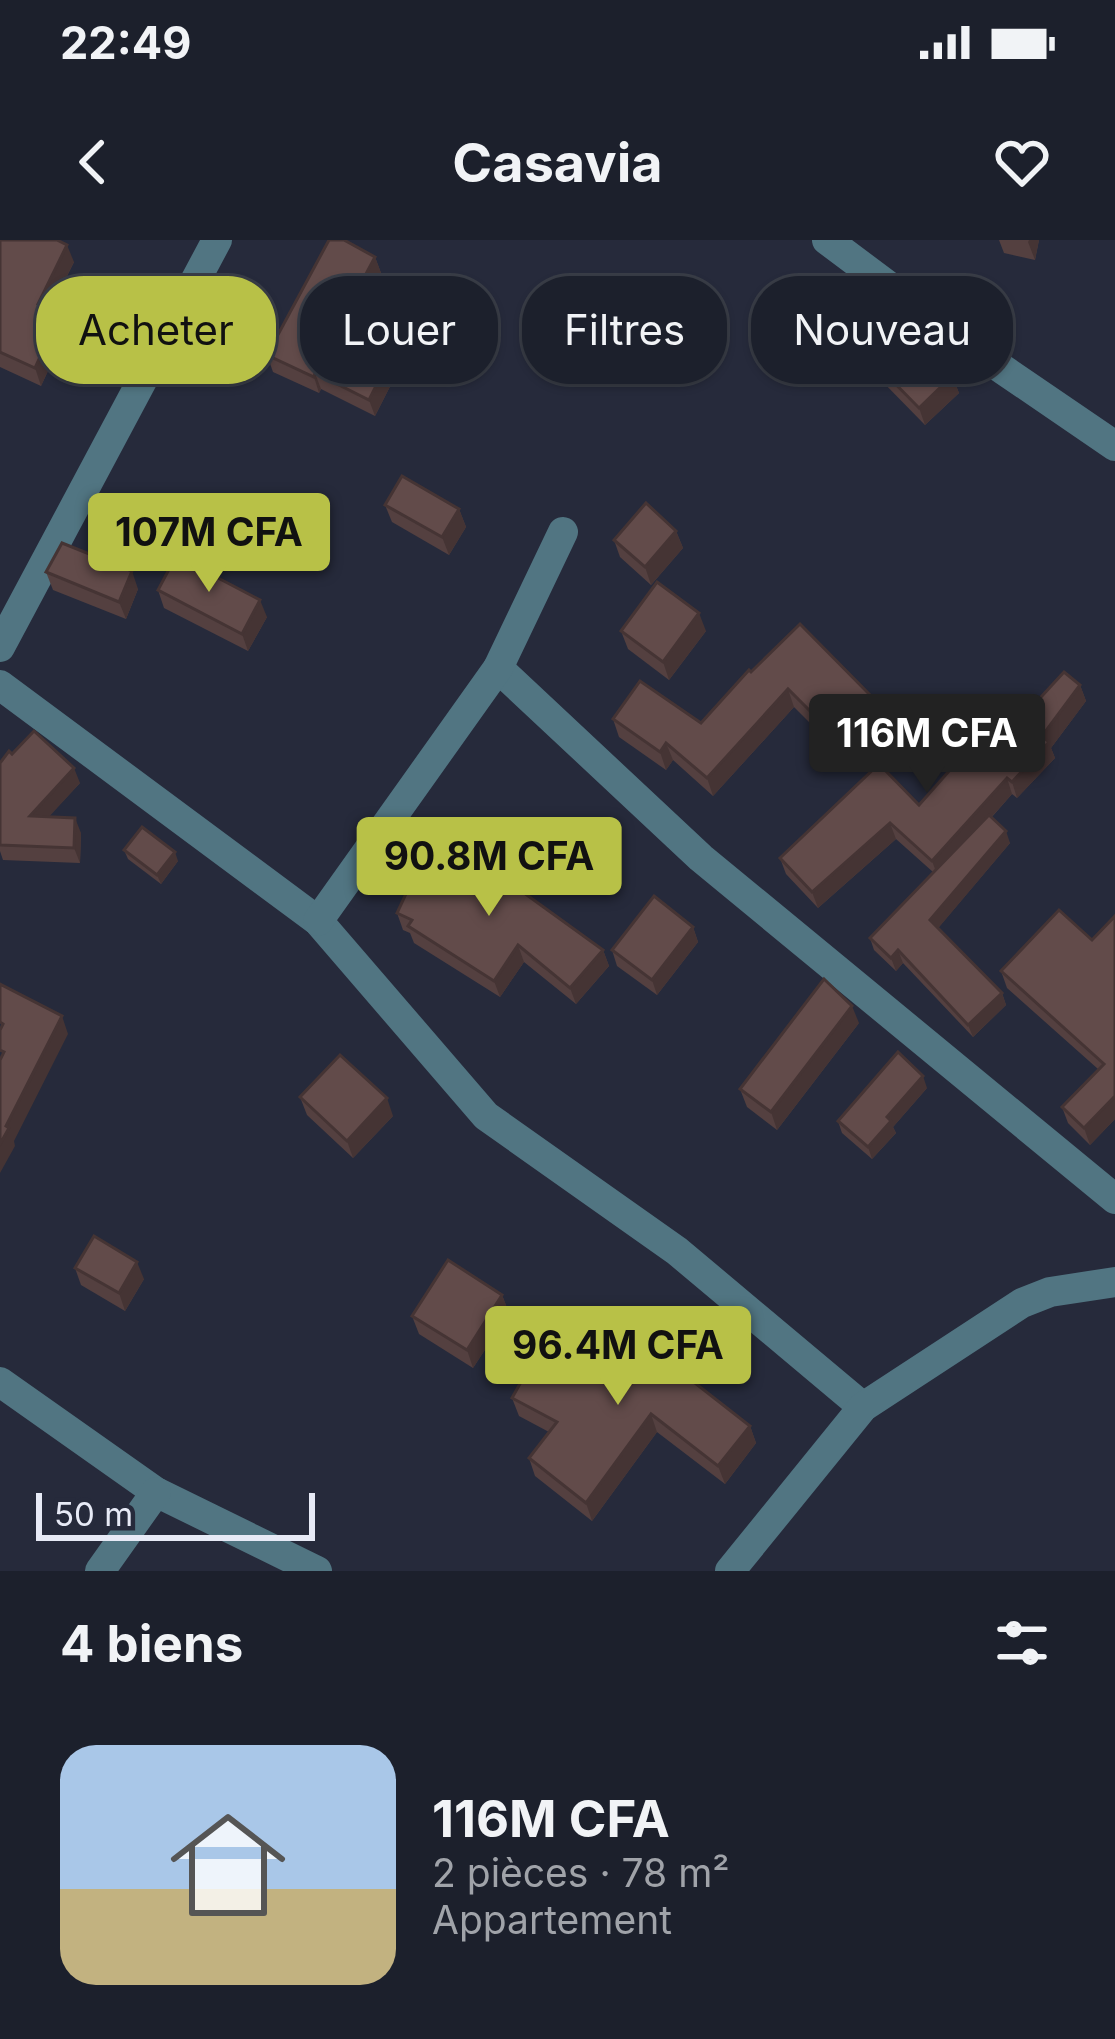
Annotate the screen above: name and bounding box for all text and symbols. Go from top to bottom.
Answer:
text: 22:49 [60,15,191,70]
icon: back [60,129,126,195]
icon: heart [989,129,1055,195]
text: Casavia [452,130,663,195]
chip: Acheter [36,276,276,384]
chip: Louer [300,276,498,384]
chip: Filtres [522,276,727,384]
chip: Nouveau [751,276,1013,384]
pin: 107M CFA [85,493,333,595]
text: 107M CFA [115,508,303,555]
pin: 116M CFA [803,694,1051,796]
text: 116M CFA [836,709,1018,756]
pin: 90.8M CFA [352,817,626,919]
text: 90.8M CFA [384,832,594,879]
pin: 96.4M CFA [481,1306,755,1408]
text: 96.4M CFA [512,1321,724,1368]
scale bar [36,1487,315,1540]
text: 50 m [54,1494,133,1534]
icon: filters [989,1610,1055,1676]
text: 4 biens [60,1613,243,1674]
text: 116M CFA [432,1788,670,1849]
icon: home [156,1793,300,1937]
text: 2 pièces · 78 m² [432,1849,730,1896]
text: Appartement [432,1896,672,1943]

